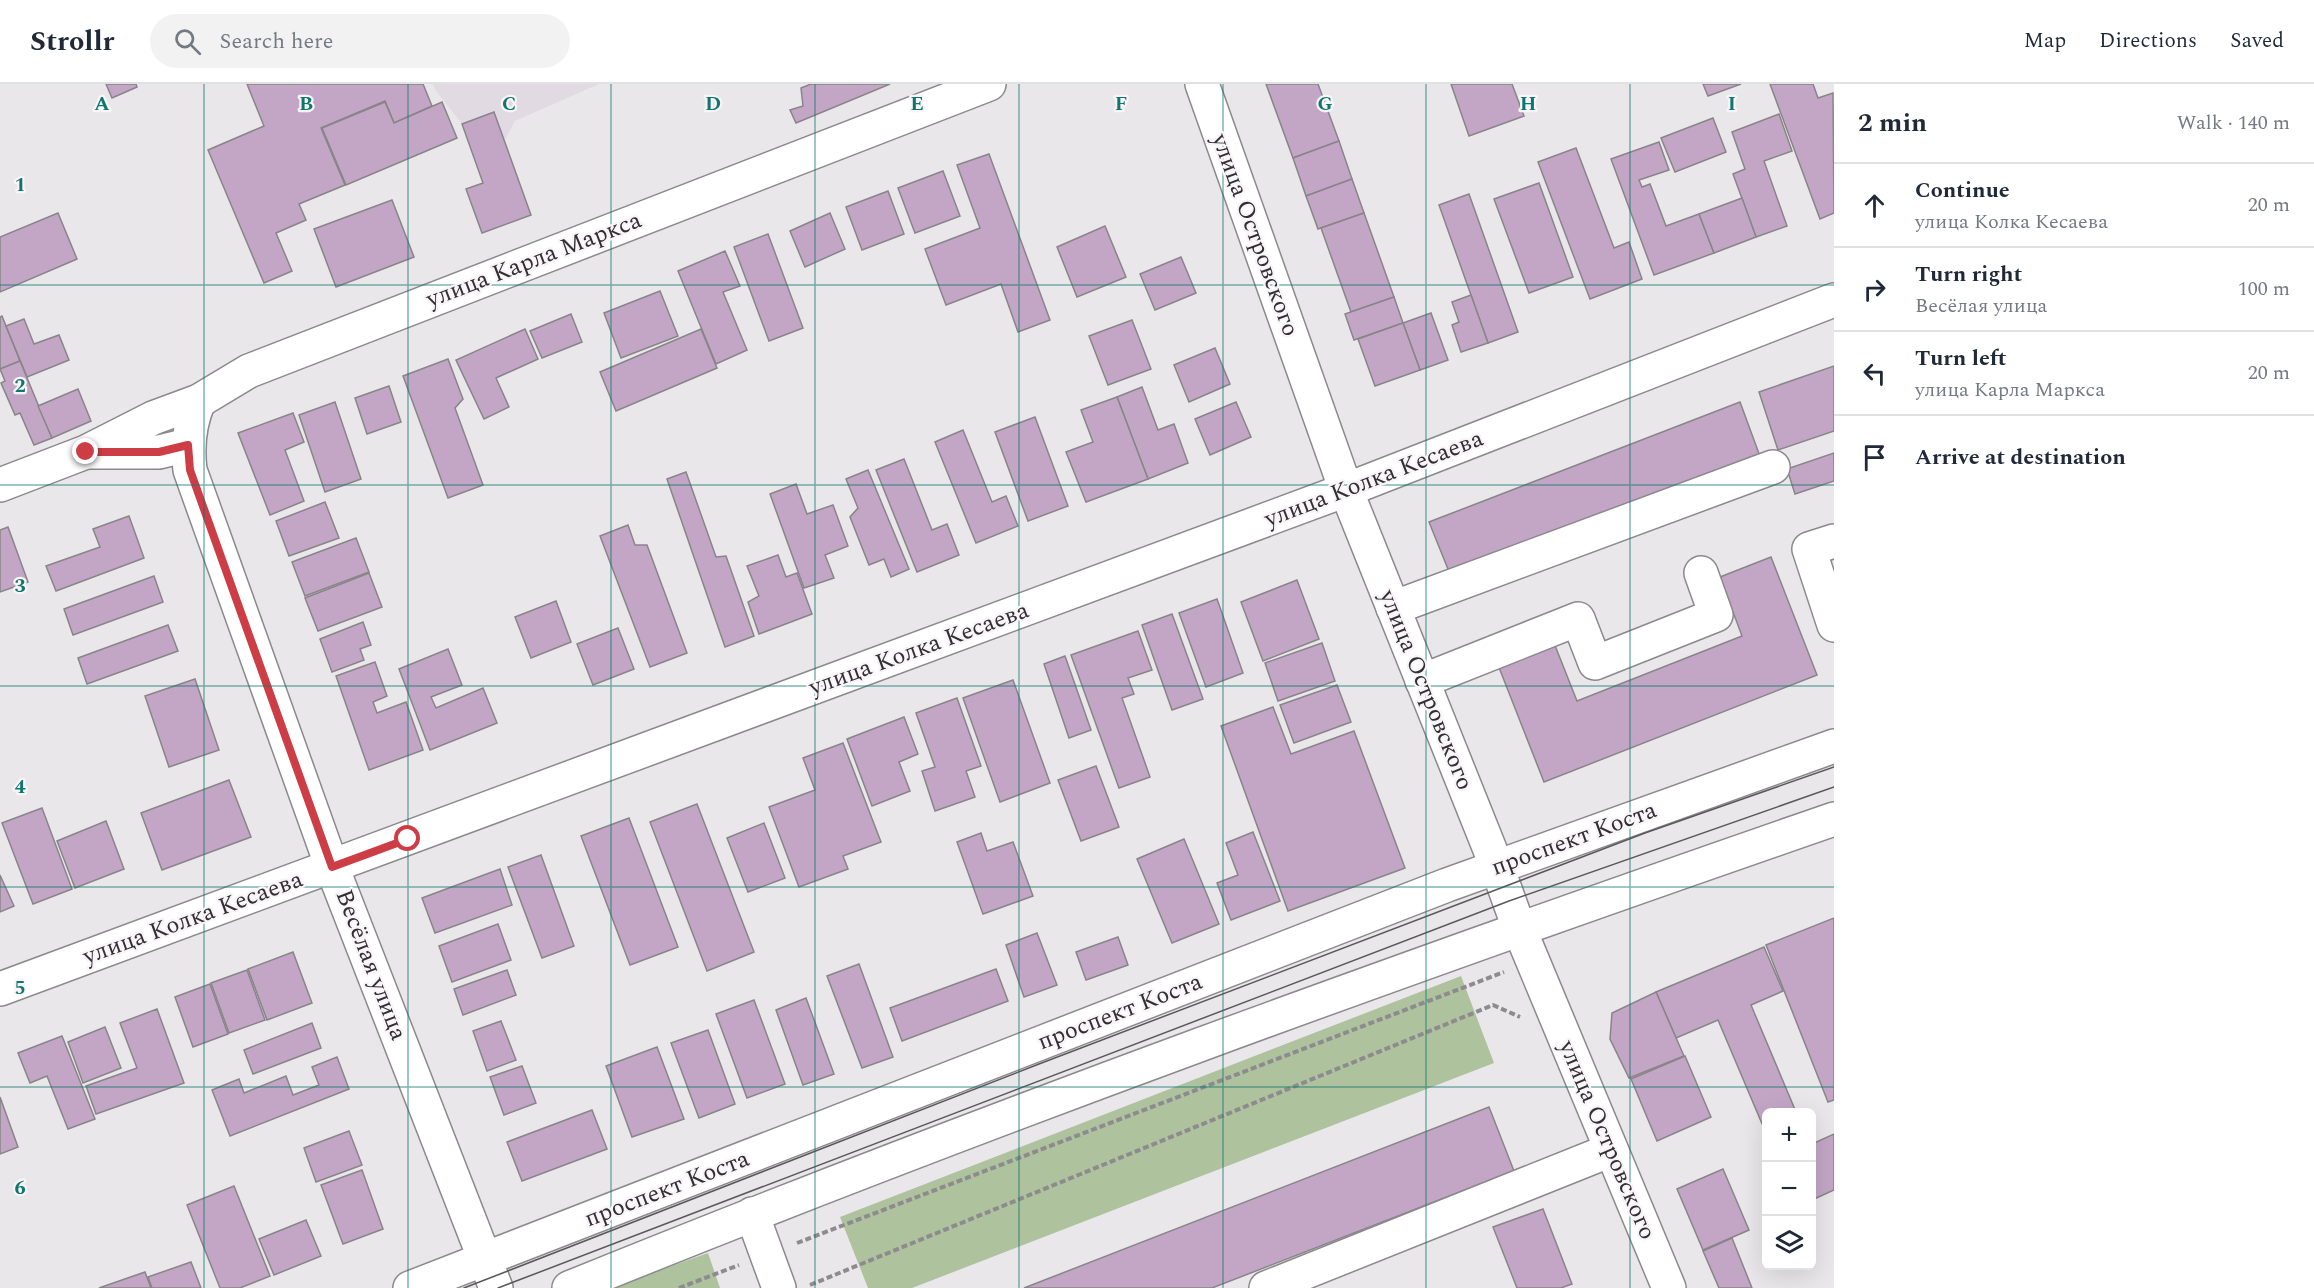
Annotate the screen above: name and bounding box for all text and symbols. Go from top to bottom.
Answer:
search box [150,14,570,68]
text: Strollr [30,20,114,63]
icon: search [171,25,204,58]
text: Search here [219,25,333,58]
text: Map [2024,25,2066,57]
text: Directions [2099,25,2197,57]
text: Saved [2230,25,2284,57]
text: A [94,89,110,119]
text: B [299,89,313,119]
text: C [502,89,516,119]
text: D [705,89,721,119]
text: E [910,89,924,119]
text: F [1115,89,1127,119]
text: G [1317,89,1333,119]
text: H [1520,89,1536,119]
text: I [1728,89,1736,119]
text: 2 min [1858,103,1927,143]
text: Walk · 140 m [2177,108,2290,138]
street label: улица Островского [1201,128,1308,341]
text: 1 [14,170,26,200]
text: Continue [1915,174,2010,207]
icon: ahead [1858,189,1891,222]
text: 20 m [2248,190,2290,220]
street label: улица Карла Маркса [420,202,647,318]
text: улица Колка Кесаева [1915,207,2108,237]
text: Turn right [1915,258,2022,291]
icon: right [1858,273,1891,306]
text: 100 m [2238,274,2290,304]
text: Весёлая улица [1915,291,2047,321]
text: Turn left [1915,342,2007,375]
icon: left [1858,357,1891,390]
text: 20 m [2248,358,2290,388]
text: 2 [14,371,26,401]
text: улица Карла Маркса [1915,375,2105,405]
street label: улица Колка Кесаева [1258,421,1489,538]
route end [72,438,98,464]
icon: arrive [1858,441,1891,474]
text: Arrive at destination [1915,441,2126,474]
text: 3 [14,571,26,601]
street label: улица Островского [1369,583,1483,796]
street label: улица Колка Кесаева [803,592,1034,706]
text: 4 [14,772,26,802]
street label: проспект Коста [1486,792,1662,886]
route start [394,825,420,851]
street label: улица Колка Кесаева [77,861,308,975]
street label: Весёлая улица [326,884,416,1046]
street label: проспект Коста [1032,964,1208,1060]
text: 5 [14,973,26,1003]
street label: улица Островского [1548,1034,1665,1245]
map controls [1762,1108,1816,1270]
button: + [1762,1108,1816,1162]
street label: проспект Коста [579,1141,755,1237]
button: − [1762,1162,1816,1216]
text: 6 [14,1173,26,1203]
button: layers [1762,1216,1816,1270]

